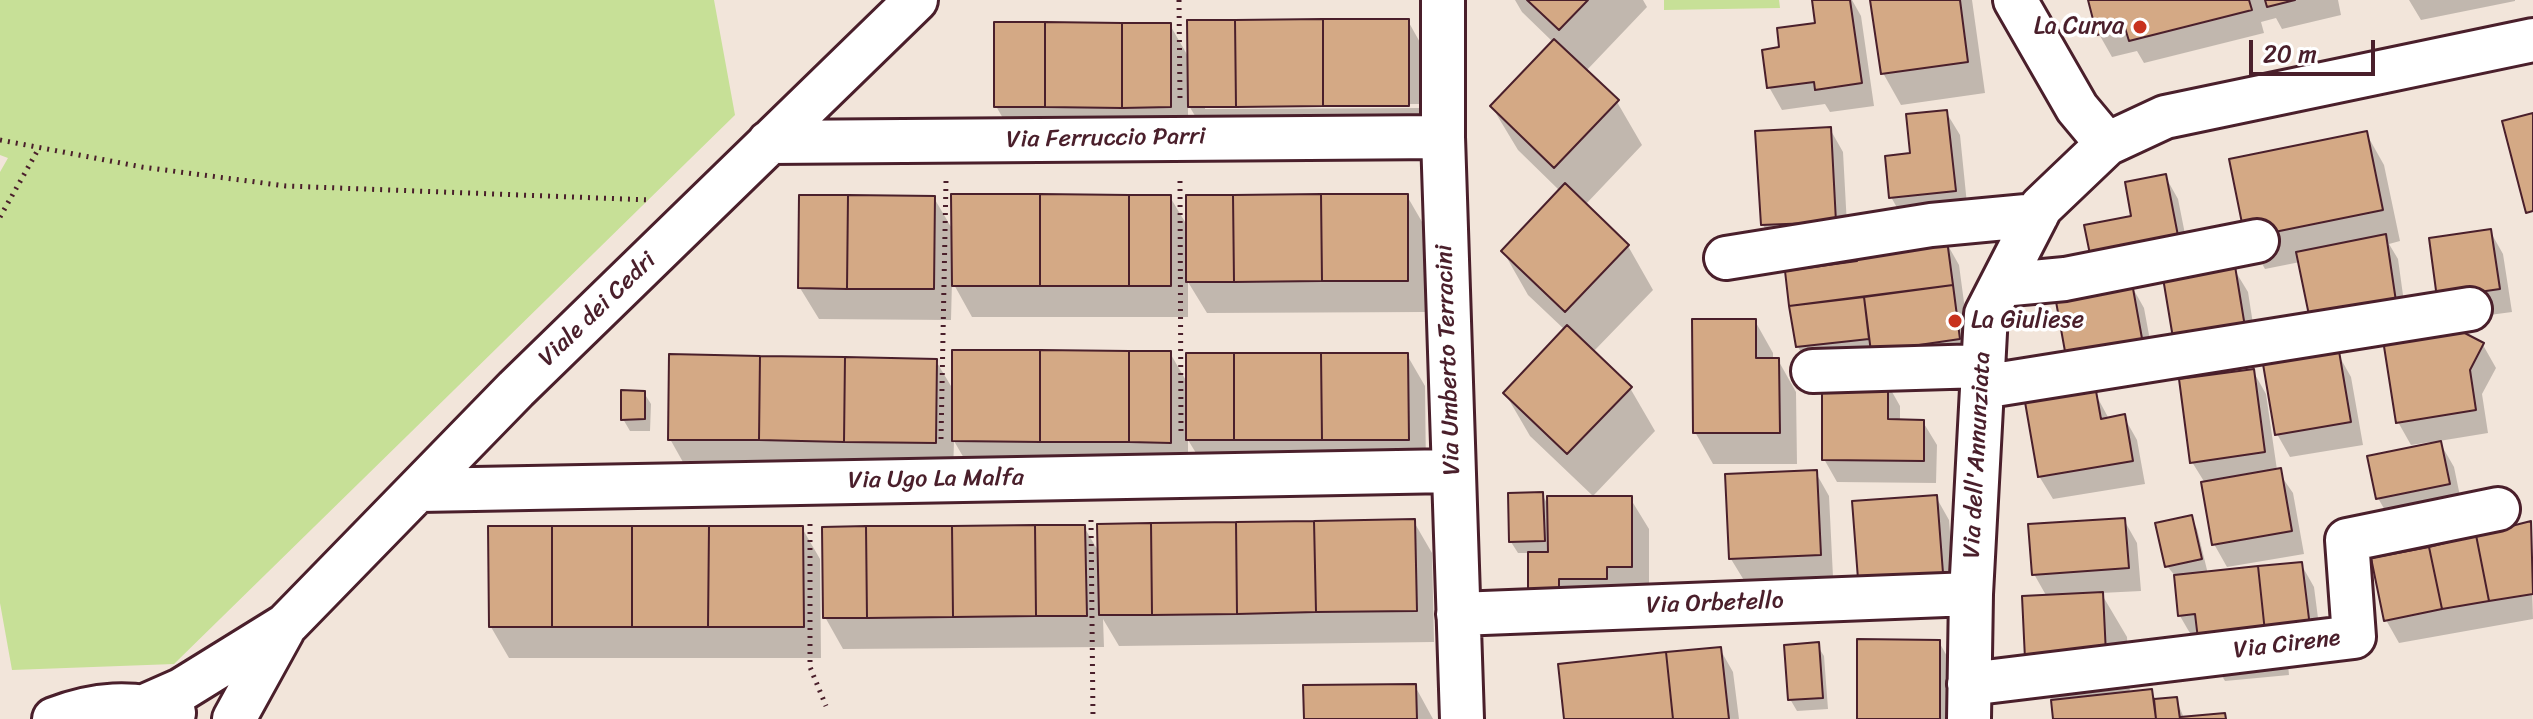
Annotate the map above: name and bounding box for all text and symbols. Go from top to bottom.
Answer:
place label: La Curva [2034,13,2124,41]
marker: La Curva [2131,18,2149,36]
scale bar [2253,24,2379,74]
text: 20 m [2263,33,2317,75]
street label: Via Ferruccio Parri [1006,123,1206,155]
street label: Via Umberto Terracini [1431,244,1467,476]
street label: Viale dei Cedri [533,247,663,373]
place label: La Giuliese [1971,307,2084,335]
marker: La Giuliese [1946,312,1964,330]
street label: Via dell'Annunziata [1958,351,1998,559]
street label: Via Ugo La Malfa [848,464,1024,496]
street label: Via Orbetello [1646,587,1784,621]
street label: Via Cirene [2232,624,2342,666]

